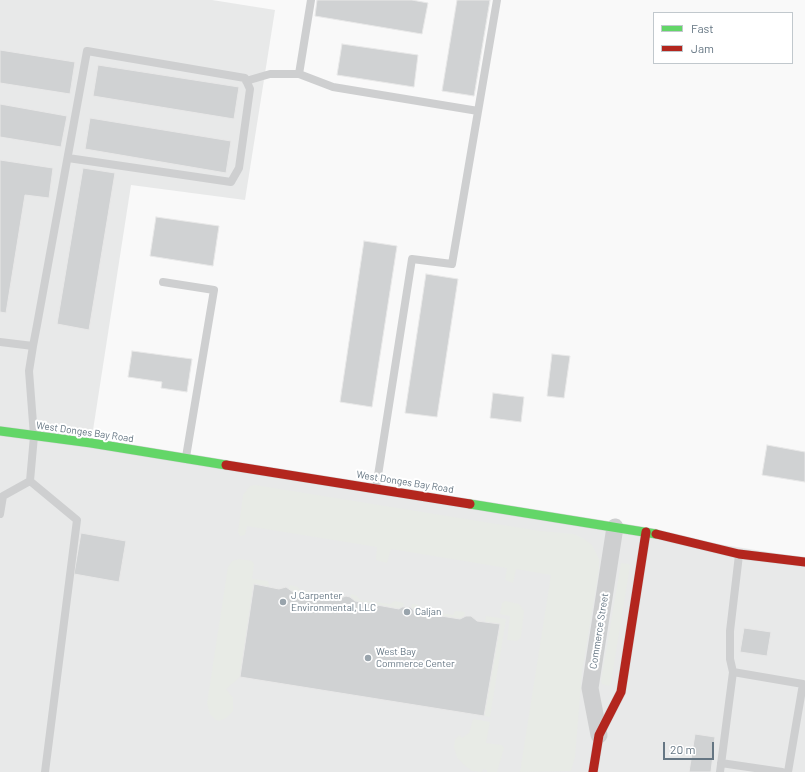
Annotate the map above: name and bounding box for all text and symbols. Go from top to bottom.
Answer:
legend [653,12,793,64]
text: Fast [691,21,714,35]
text: Jam [691,41,714,55]
street label: West Donges Bay Road [35,419,135,445]
street label: West Donges Bay Road [355,468,455,496]
place label: J Carpenter Environmental, LLC [291,590,376,614]
street label: Commerce Street [587,592,611,670]
marker: J Carpenter Environmental, LLC [278,597,288,607]
place label: Caljan [415,606,441,618]
marker: Caljan [402,607,412,617]
place label: West Bay Commerce Center [376,646,455,670]
marker: West Bay Commerce Center [363,653,373,663]
scale bar [665,734,716,760]
text: 20 m [670,742,696,756]

